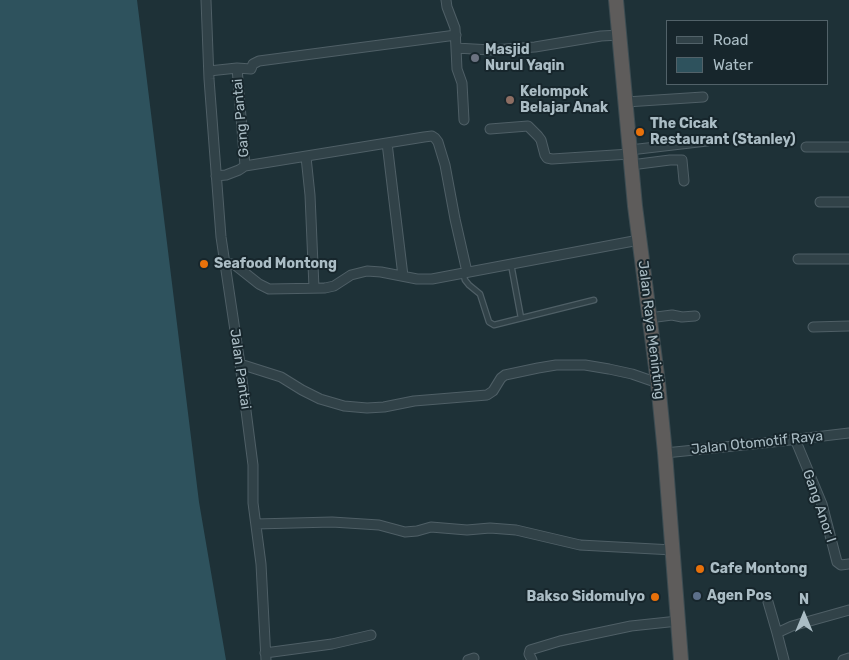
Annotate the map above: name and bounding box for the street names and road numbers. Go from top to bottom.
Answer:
street label: Gang Pantai [229,78,253,158]
street label: Jalan Raya Meninting [634,260,668,400]
street label: Jalan Pantai [226,328,254,410]
street label: Jalan Otomotif Raya [690,428,824,458]
street label: Gang Anor I [799,467,839,545]

